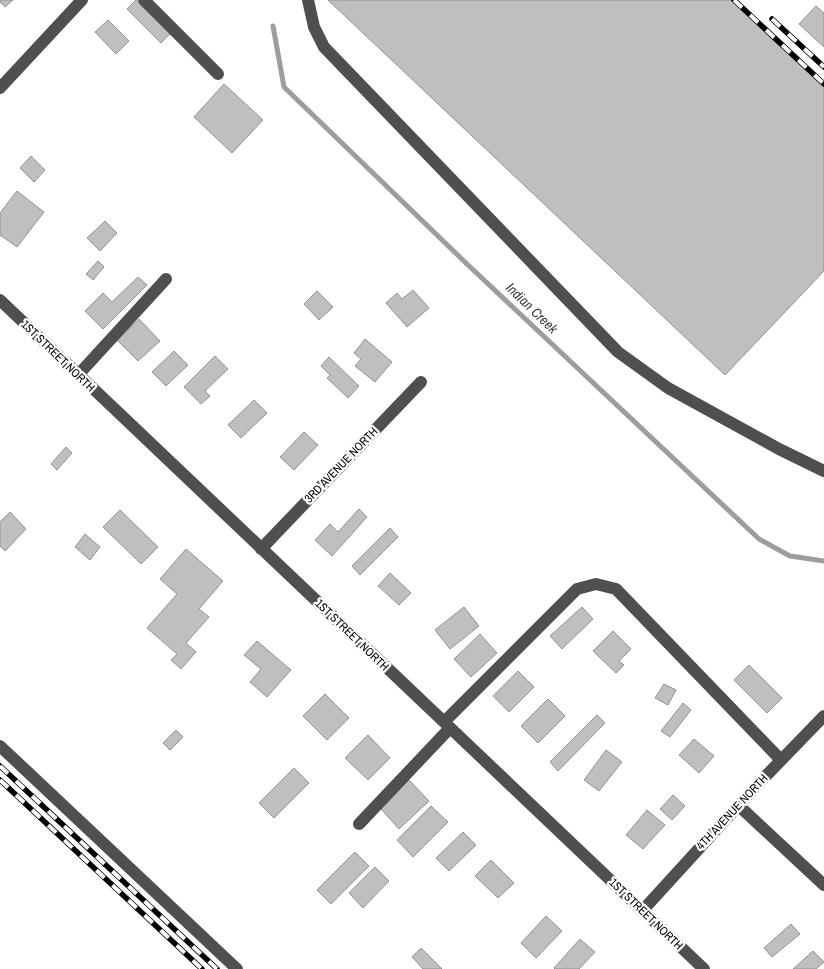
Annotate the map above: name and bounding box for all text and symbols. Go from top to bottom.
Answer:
water label: Indian Creek [502,279,563,338]
street label: 1ST STREET NORTH [18,317,98,395]
street label: 3RD AVENUE NORTH [301,424,381,506]
street label: 1ST STREET NORTH [312,596,392,674]
street label: 4TH AVENUE NORTH [693,771,771,853]
street label: 1ST STREET NORTH [606,875,686,953]

